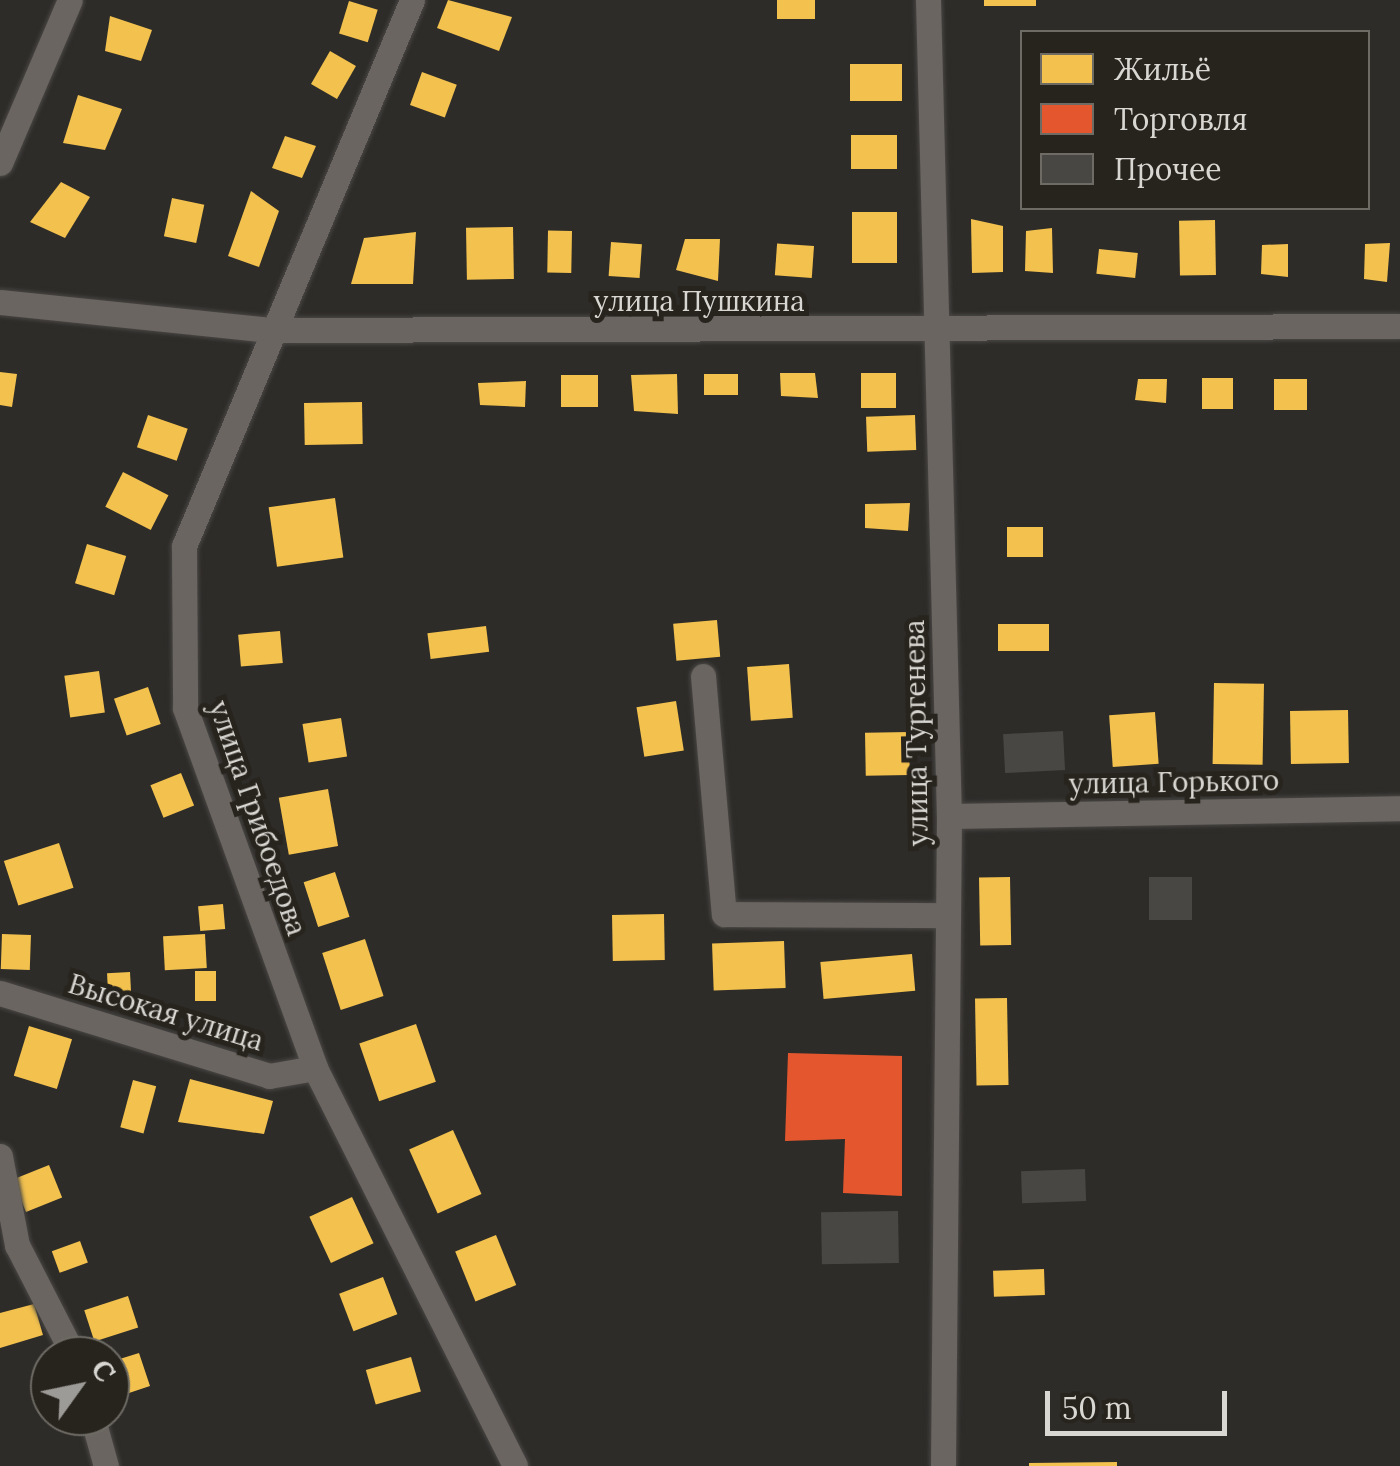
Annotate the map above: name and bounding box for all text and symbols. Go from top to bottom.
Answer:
legend [1020,30,1370,210]
text: Жильё [1114,50,1211,88]
text: Торговля [1114,100,1248,138]
text: Прочее [1114,150,1221,188]
street label: улица Пушкина [593,284,805,318]
street label: улица Тургенева [897,620,935,846]
street label: улица Грибоедова [202,696,314,940]
street label: улица Горького [1069,763,1279,801]
street label: Высокая улица [65,966,267,1058]
north arrow [30,1336,130,1436]
text: С [83,1353,124,1389]
scale bar [1050,1371,1232,1433]
text: 50 m [1062,1389,1132,1427]

